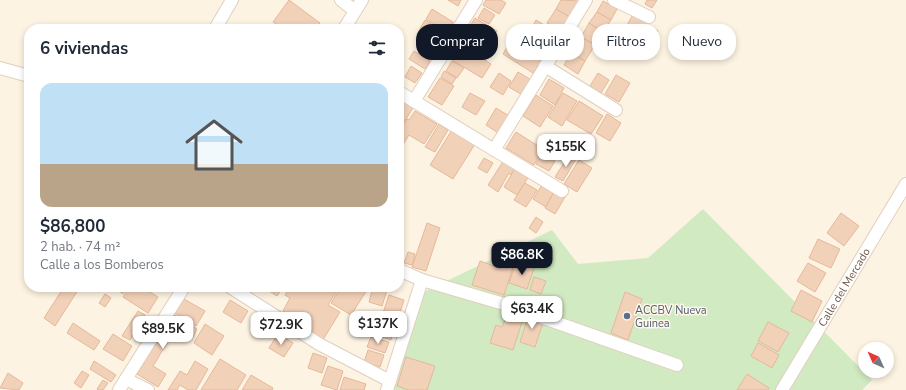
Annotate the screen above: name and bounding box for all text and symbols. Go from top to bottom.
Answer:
chip: Comprar [416,24,498,60]
chip: Alquilar [506,24,584,60]
chip: Filtros [592,24,660,60]
chip: Nuevo [668,24,736,60]
text: 6 viviendas [40,37,128,60]
icon: filters [366,37,388,59]
icon: home [178,109,250,181]
pin: $155K [538,134,594,168]
text: $155K [546,138,586,156]
text: $86,800 [40,215,105,238]
text: 2 hab. · 74 m² [40,238,120,256]
pin: $86.8K [489,242,555,276]
street label: Calle del Mercado [815,245,874,330]
text: $86.8K [500,246,544,264]
text: Calle a los Bomberos [40,256,164,274]
pin: $63.4K [499,296,565,330]
text: $63.4K [510,300,554,318]
place label: ACCBV Nueva Guinea [635,303,707,331]
pin: $137K [350,311,406,345]
marker: ACCBV Nueva Guinea [622,311,632,321]
pin: $72.9K [248,312,314,346]
text: $137K [358,315,398,333]
pin: $89.5K [130,316,196,350]
text: $72.9K [259,316,303,334]
text: $89.5K [141,320,185,338]
north arrow [858,342,894,378]
map controls [858,342,894,378]

